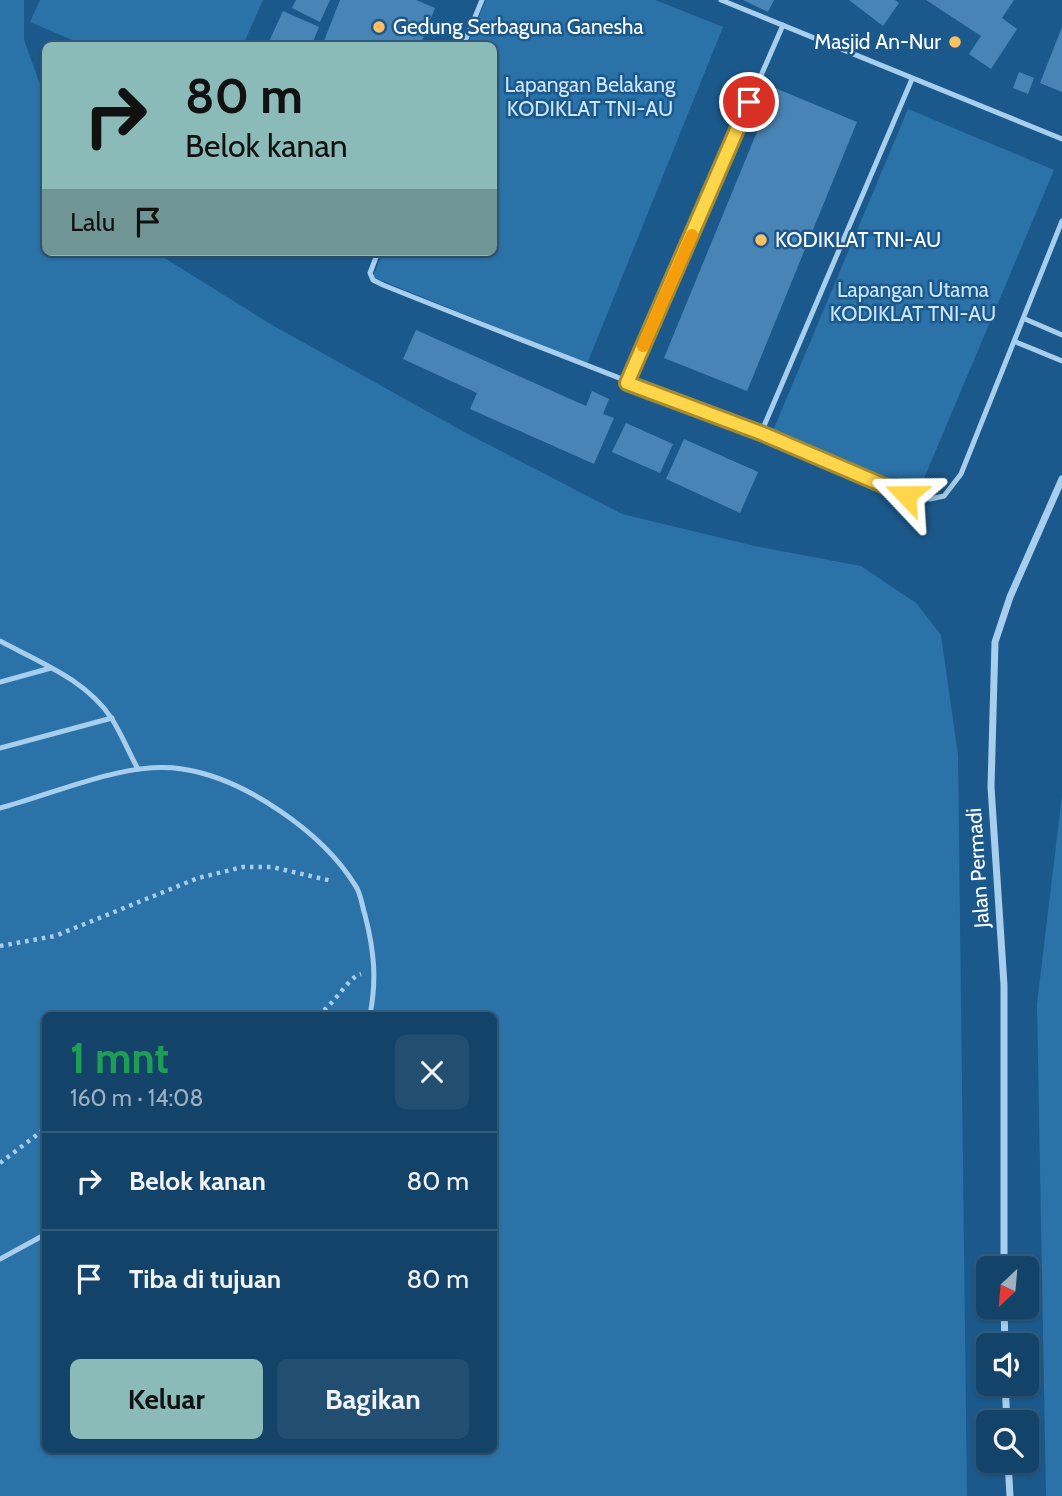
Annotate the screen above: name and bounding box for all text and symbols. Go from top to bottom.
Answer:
place label: Gedung Serbaguna Ganesha [393,14,644,39]
marker: Gedung Serbaguna Ganesha [371,19,387,35]
place label: Masjid An-Nur [814,29,941,55]
marker: Masjid An-Nur [947,34,963,50]
text: 80 m [185,66,303,125]
icon: right [70,70,161,161]
park label: Lapangan Belakang KODIKLAT TNI-AU [504,72,676,121]
pin [719,72,779,132]
icon: arrive [730,83,768,121]
text: Belok kanan [185,126,348,165]
icon: arrive [129,203,167,241]
text: Lalu [70,206,115,238]
place label: KODIKLAT TNI-AU [775,227,941,252]
marker: KODIKLAT TNI-AU [753,232,769,248]
park label: Lapangan Utama KODIKLAT TNI-AU [830,277,996,326]
position arrow [869,458,943,532]
street label: Jalan Permadi [961,807,994,930]
text: 1 mnt [70,1032,169,1084]
button: close [395,1035,469,1109]
text: 160 m · 14:08 [70,1084,203,1112]
icon: right [70,1162,108,1200]
text: Belok kanan [129,1165,266,1197]
text: 80 m [406,1165,469,1197]
north arrow [976,1256,1040,1320]
map controls [976,1256,1039,1473]
icon: arrive [70,1260,108,1298]
text: Tiba di tujuan [129,1263,281,1295]
text: 80 m [406,1263,469,1295]
button: sound [976,1333,1039,1396]
button: Keluar [70,1359,263,1439]
button: Bagikan [277,1359,469,1439]
button: search [976,1410,1039,1473]

